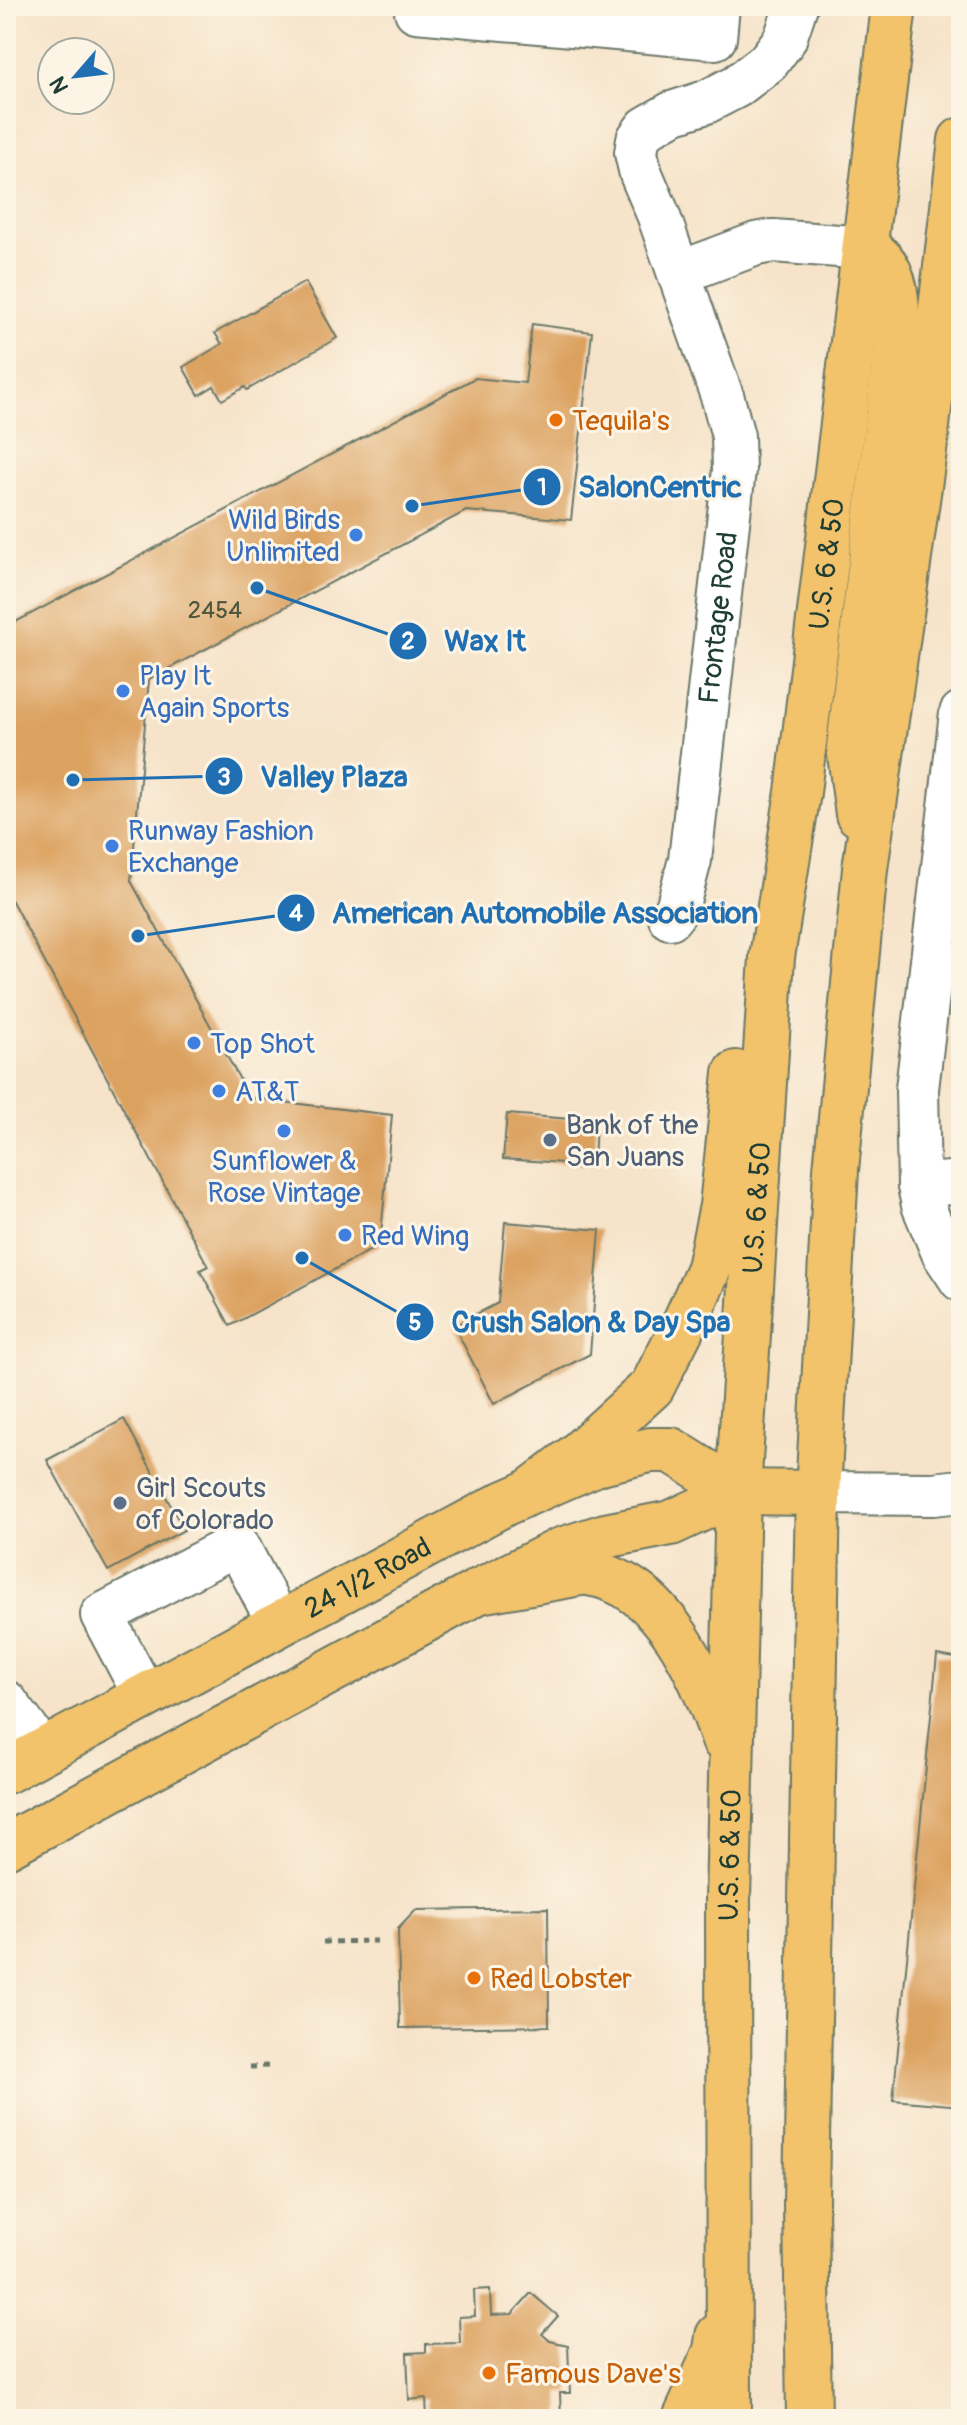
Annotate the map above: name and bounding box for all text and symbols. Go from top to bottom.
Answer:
north arrow [36,36,116,116]
text: N [43,72,75,98]
place label: Tequila's [572,404,670,439]
marker: Tequila's [547,411,565,429]
callout: SalonCentric [522,460,758,514]
text: SalonCentric [578,469,742,506]
text: 1 [537,473,547,502]
street label: U.S. 6 & 50 [802,496,853,632]
place label: Wild Birds Unlimited [226,503,340,570]
marker: Wild Birds Unlimited [347,526,365,544]
street label: Frontage Road [692,530,746,706]
house number: 2454 [188,596,242,625]
callout: Wax It [388,614,542,668]
text: Wax It [444,623,527,660]
text: 2 [401,627,415,656]
place label: Play It Again Sports [139,659,290,726]
marker: Play It Again Sports [114,682,132,700]
callout: Valley Plaza [204,749,423,803]
text: Valley Plaza [260,759,408,796]
text: 3 [217,763,231,792]
place label: Runway Fashion Exchange [128,814,314,881]
marker: Runway Fashion Exchange [103,837,121,855]
callout: American Automobile Association [276,886,775,940]
text: American Automobile Association [332,895,758,932]
text: 4 [289,899,303,928]
place label: Top Shot [210,1027,315,1062]
marker: Top Shot [185,1034,203,1052]
place label: AT&T [235,1075,300,1110]
marker: AT&T [210,1082,228,1100]
place label: Bank of the San Juans [566,1108,699,1175]
marker: Sunflower & Rose Vintage [275,1122,293,1140]
marker: Bank of the San Juans [541,1131,559,1149]
street label: U.S. 6 & 50 [736,1141,779,1275]
place label: Sunflower & Rose Vintage [208,1144,361,1211]
place label: Red Wing [361,1219,469,1254]
marker: Red Wing [336,1226,354,1244]
callout: Crush Salon & Day Spa [395,1295,746,1349]
text: Crush Salon & Day Spa [451,1304,731,1341]
text: 5 [408,1308,422,1337]
place label: Girl Scouts of Colorado [136,1471,274,1538]
marker: Girl Scouts of Colorado [111,1494,129,1512]
street label: 24 1/2 Road [299,1530,437,1627]
street label: U.S. 6 & 50 [712,1789,750,1921]
place label: Red Lobster [490,1962,632,1997]
marker: Red Lobster [465,1969,483,1987]
place label: Famous Dave's [505,2357,681,2392]
marker: Famous Dave's [480,2364,498,2382]

